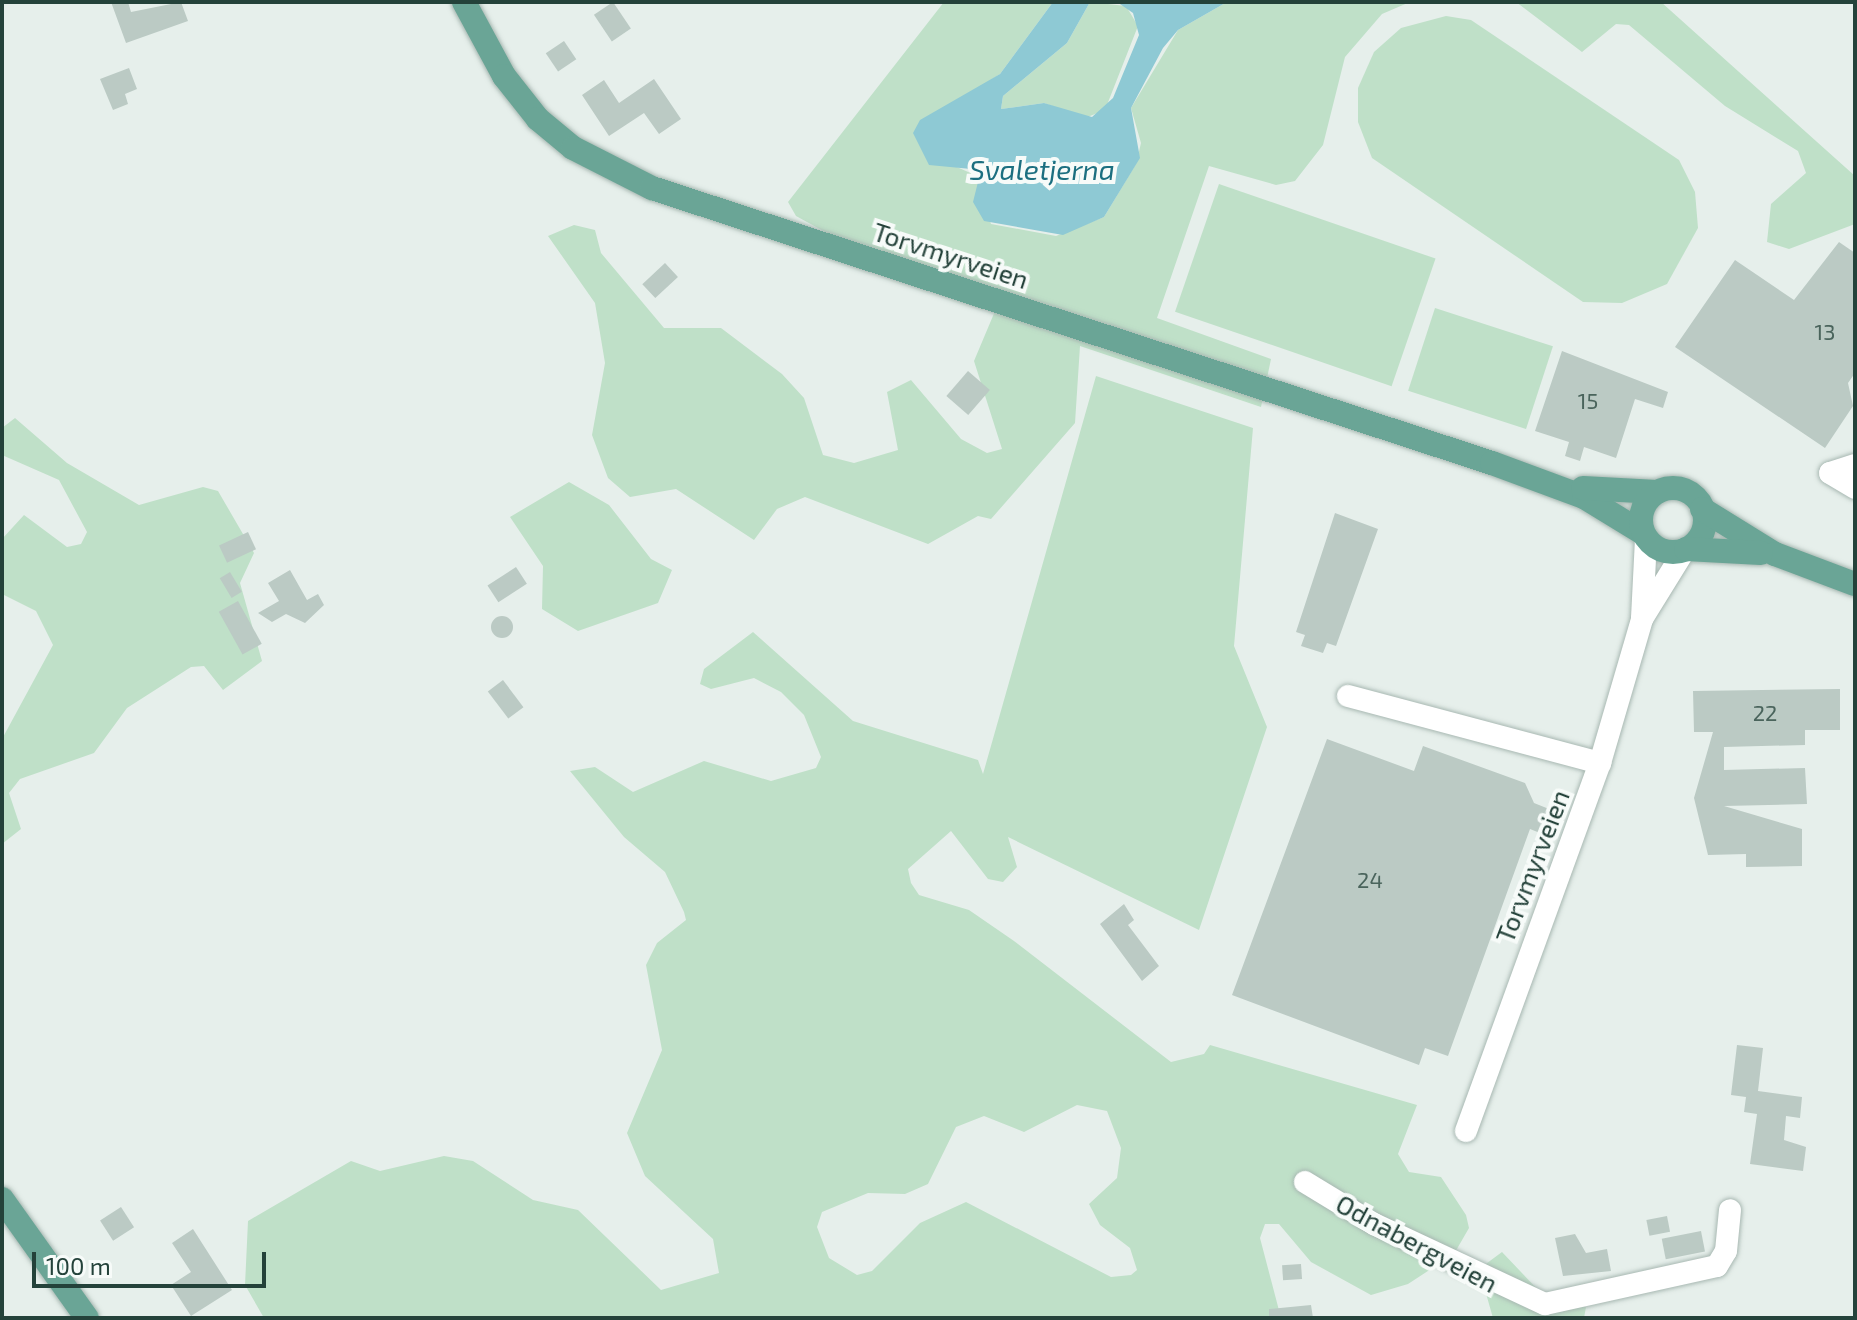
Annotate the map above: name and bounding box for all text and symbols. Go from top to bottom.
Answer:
water label: Svaletjerna [969,152,1115,186]
street label: Torvmyrveien [870,215,1032,295]
house number: 13 [1815,319,1835,345]
house number: 15 [1578,388,1598,414]
house number: 22 [1753,700,1777,726]
street label: Torvmyrveien [1489,785,1575,947]
house number: 24 [1357,867,1383,893]
street label: Odnabergveien [1331,1187,1503,1299]
scale bar [36,1236,270,1286]
text: 100 m [46,1251,111,1280]

